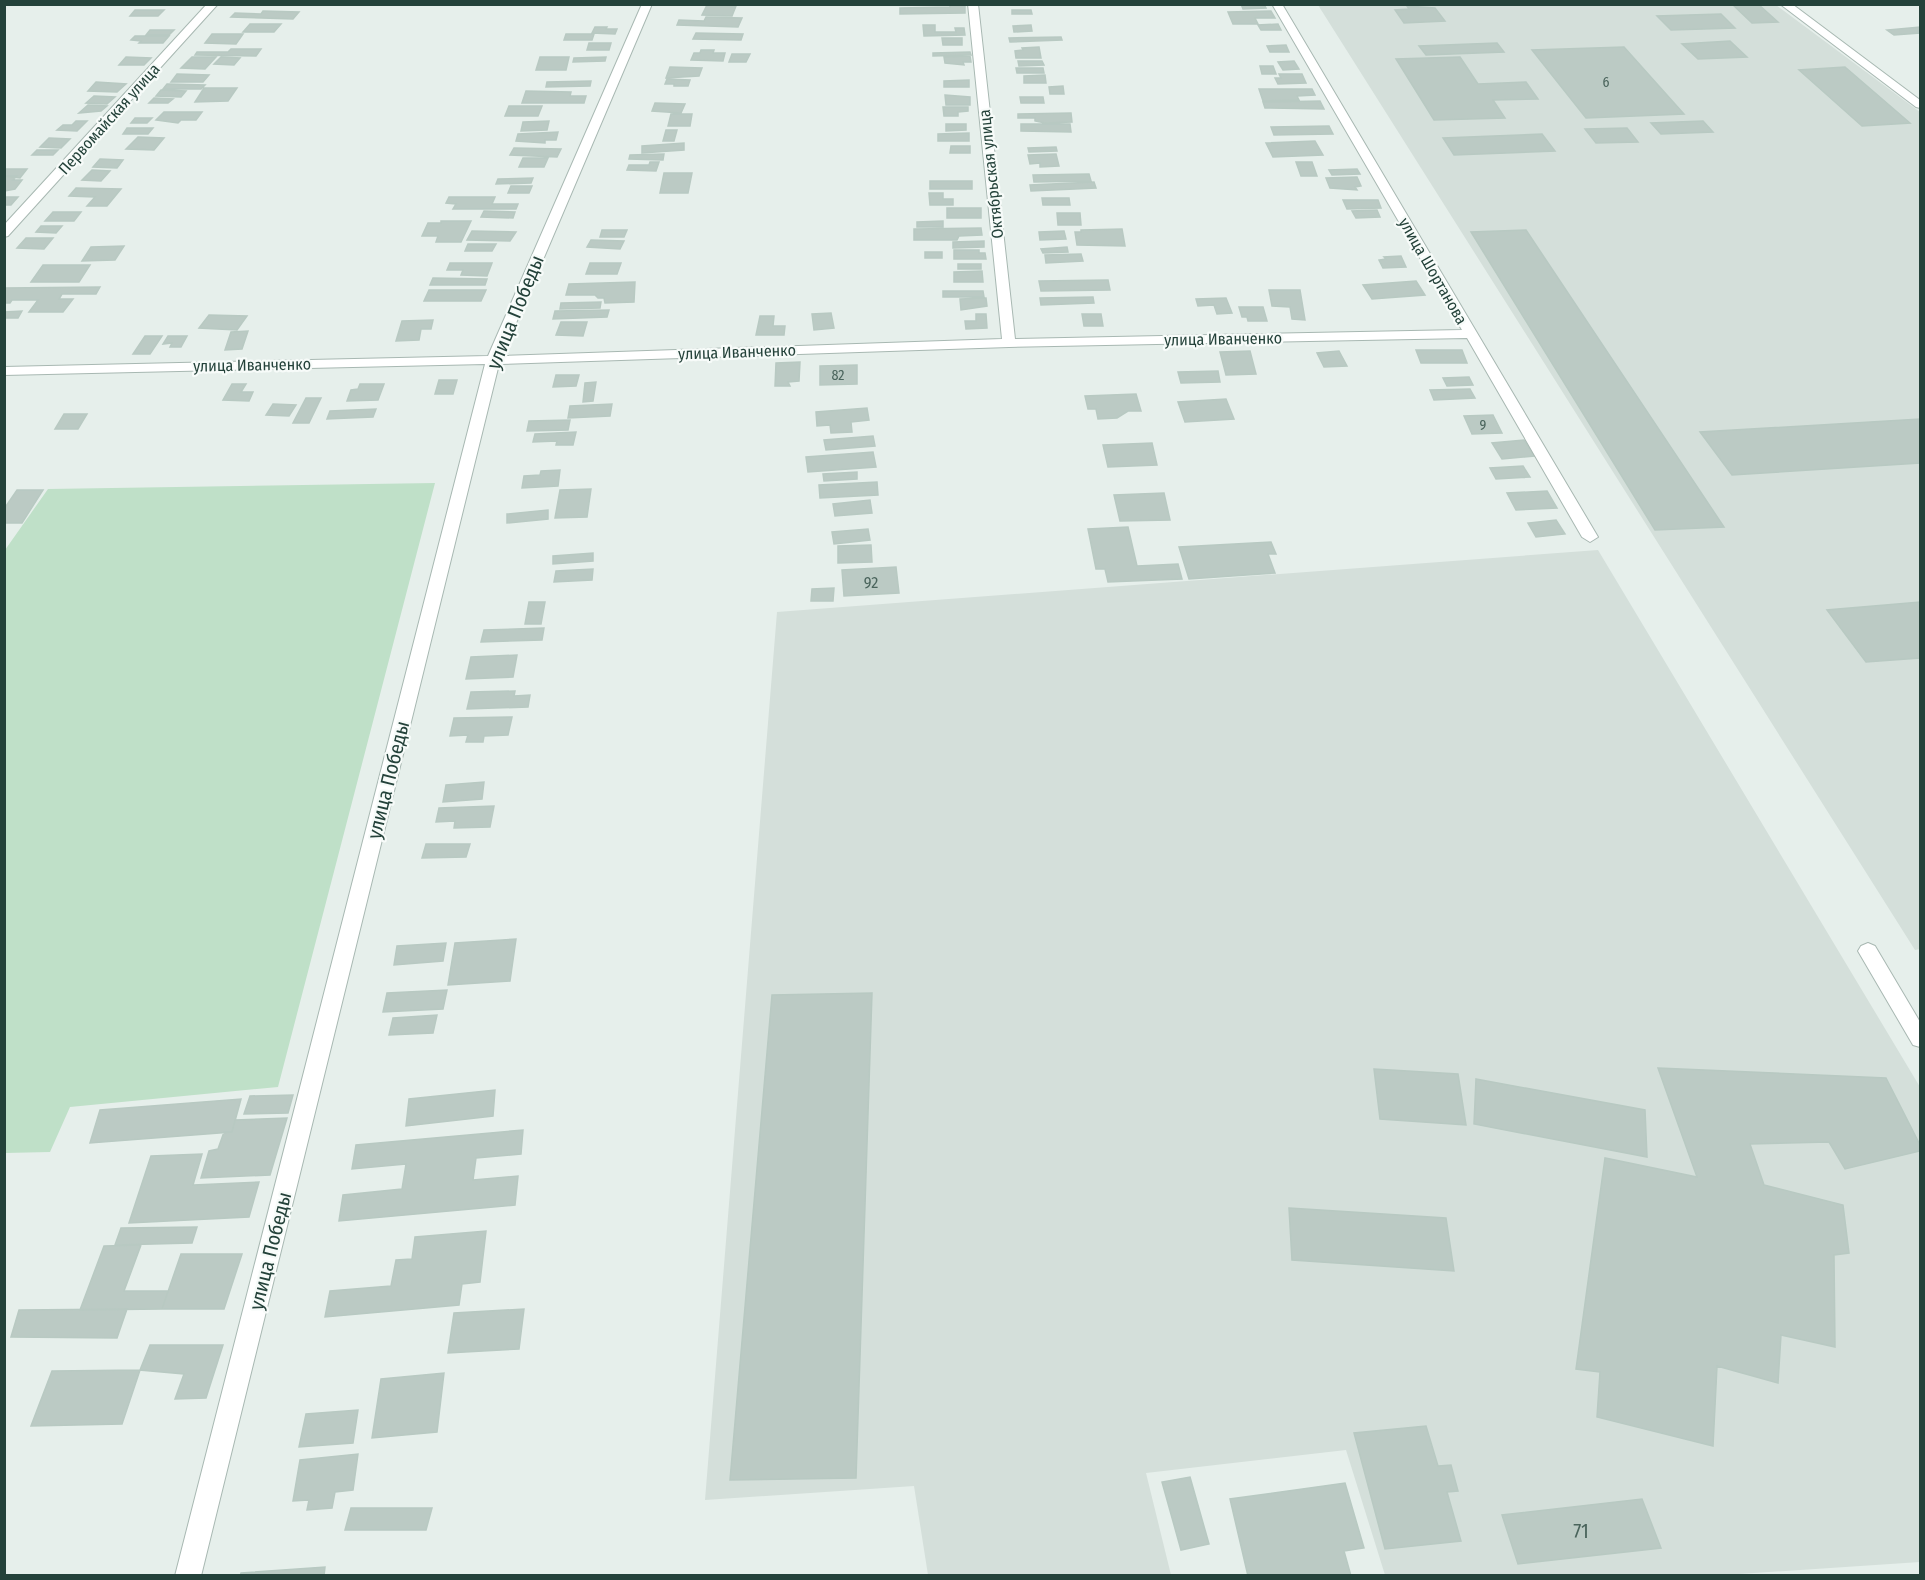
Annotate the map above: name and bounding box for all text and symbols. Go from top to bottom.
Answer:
street label: Первомайская улица [54,60,164,178]
house number: 6 [1603,74,1610,91]
street label: Октябрьская улица [975,108,1007,239]
street label: улица Шортанова [1395,214,1471,328]
street label: улица Победы [481,251,549,373]
street label: улица Иванченко [1164,328,1282,350]
street label: улица Иванченко [678,340,796,364]
street label: улица Иванченко [193,354,311,376]
house number: 82 [831,367,845,384]
house number: 9 [1480,417,1487,434]
house number: 92 [864,573,878,592]
street label: улица Победы [362,718,414,842]
street label: улица Победы [244,1189,296,1313]
house number: 71 [1573,1519,1589,1543]

